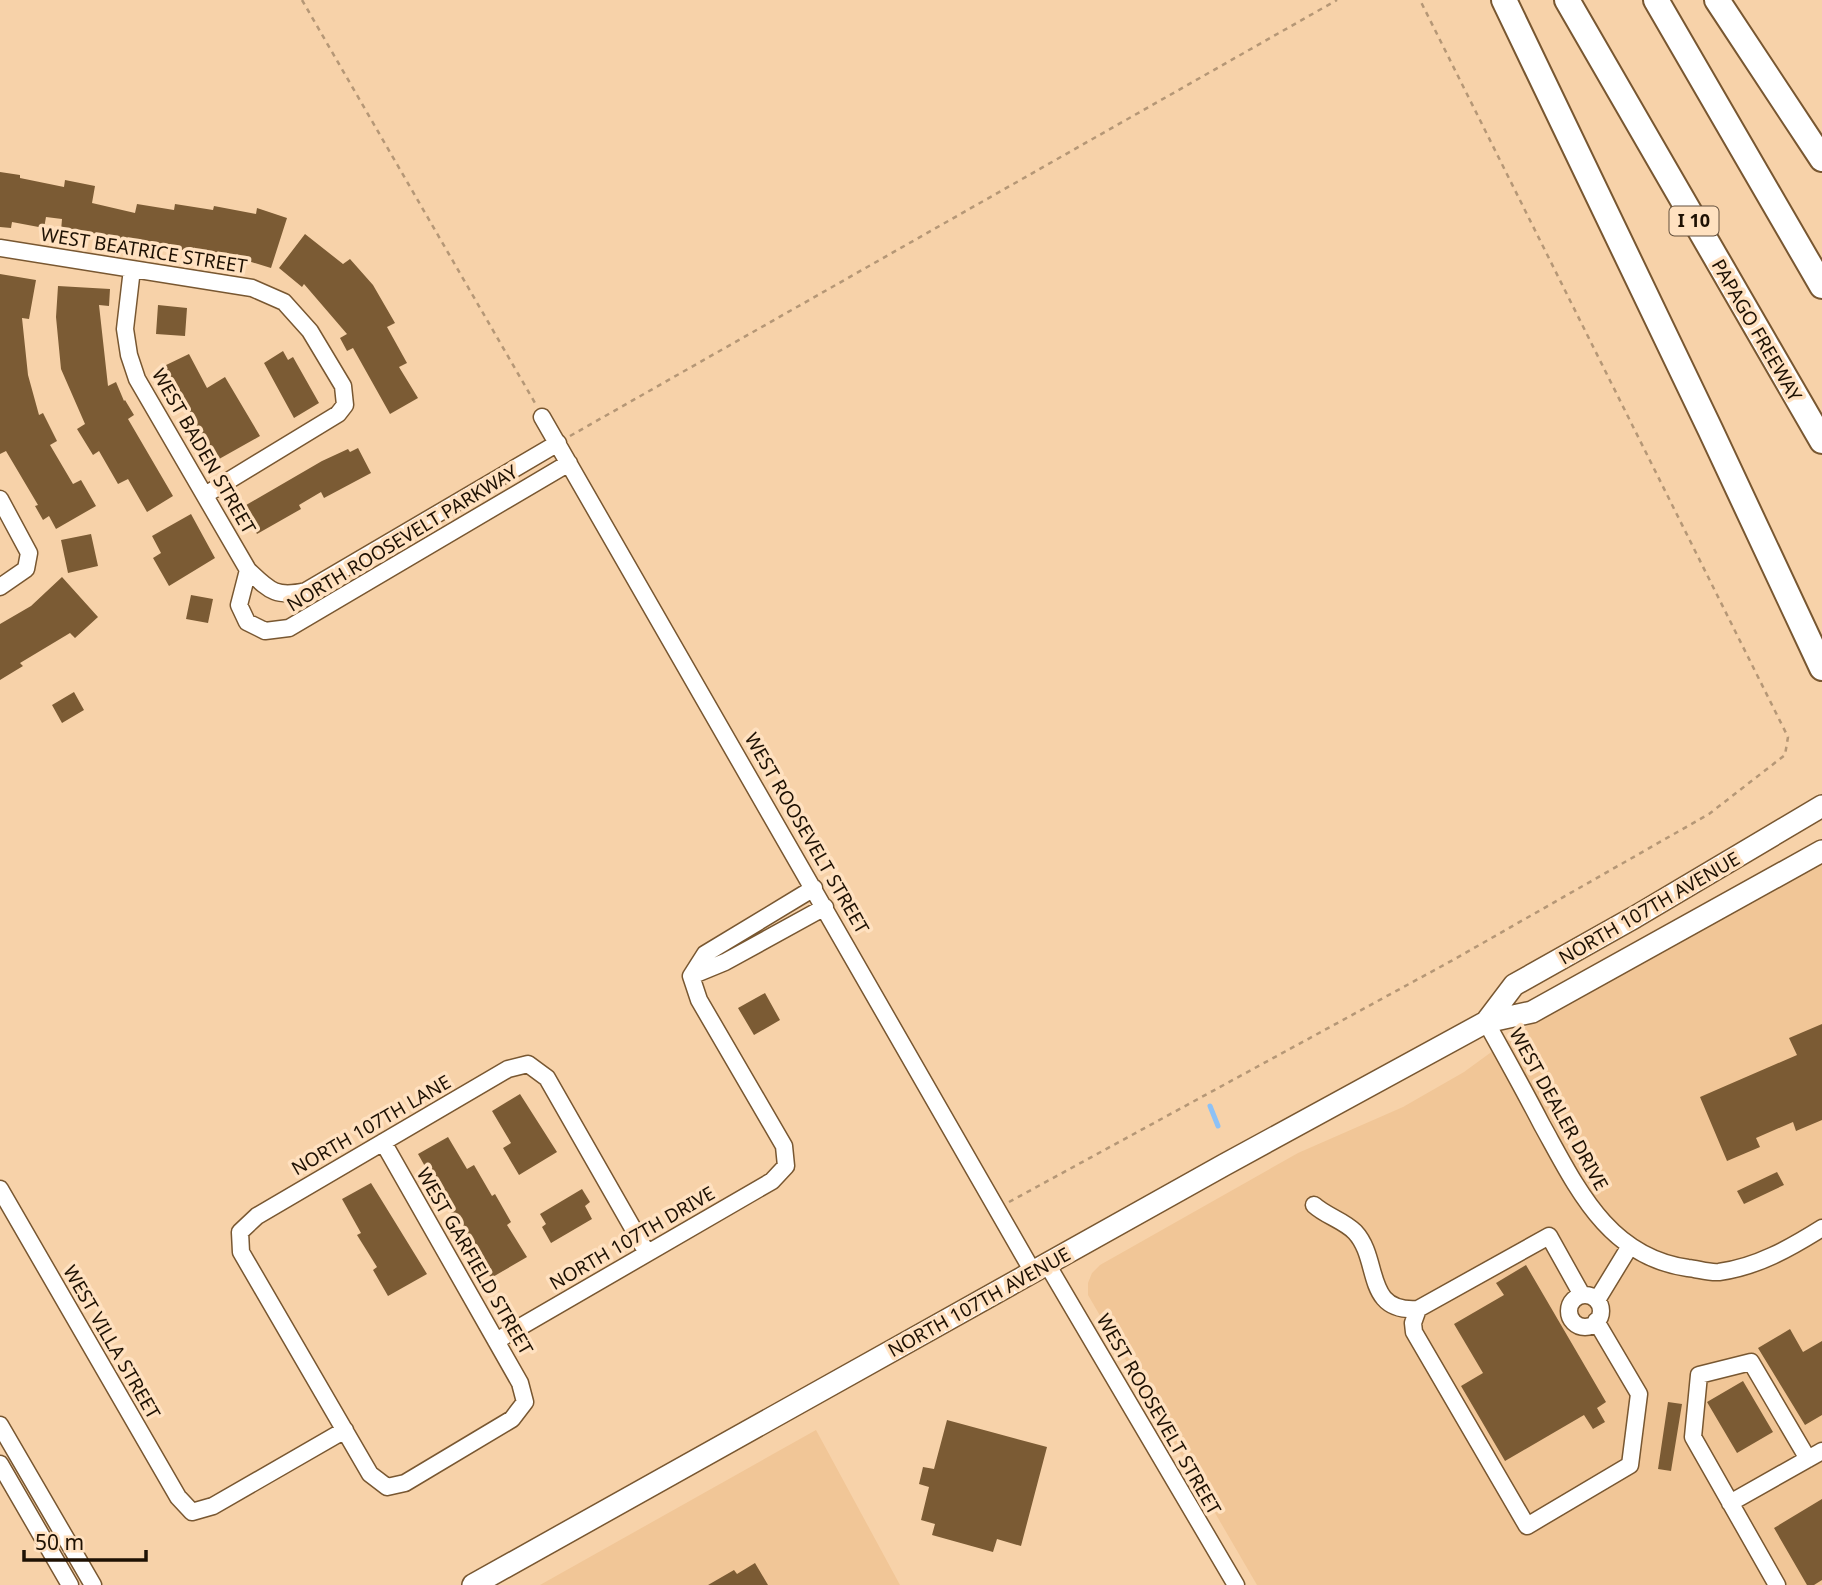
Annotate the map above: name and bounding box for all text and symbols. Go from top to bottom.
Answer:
road number: I 10 [1670,206,1718,236]
street label: WEST BEATRICE STREET [39,221,250,279]
street label: PAPAGO FREEWAY [1706,254,1808,406]
street label: WEST BADEN STREET [146,364,262,539]
street label: NORTH ROOSEVELT PARKWAY [282,458,523,617]
street label: WEST ROOSEVELT STREET [739,728,876,939]
street label: NORTH 107TH AVENUE [1554,845,1744,971]
street label: WEST DEALER DRIVE [1503,1023,1615,1195]
street label: NORTH 107TH LANE [287,1069,455,1181]
street label: WEST GARFIELD STREET [411,1163,539,1360]
street label: NORTH 107TH DRIVE [545,1180,719,1296]
street label: NORTH 107TH AVENUE [883,1241,1075,1363]
street label: WEST VILLA STREET [57,1260,167,1424]
street label: WEST ROOSEVELT STREET [1091,1309,1228,1520]
scale bar [24,1518,147,1562]
text: 50 m [35,1528,84,1556]

